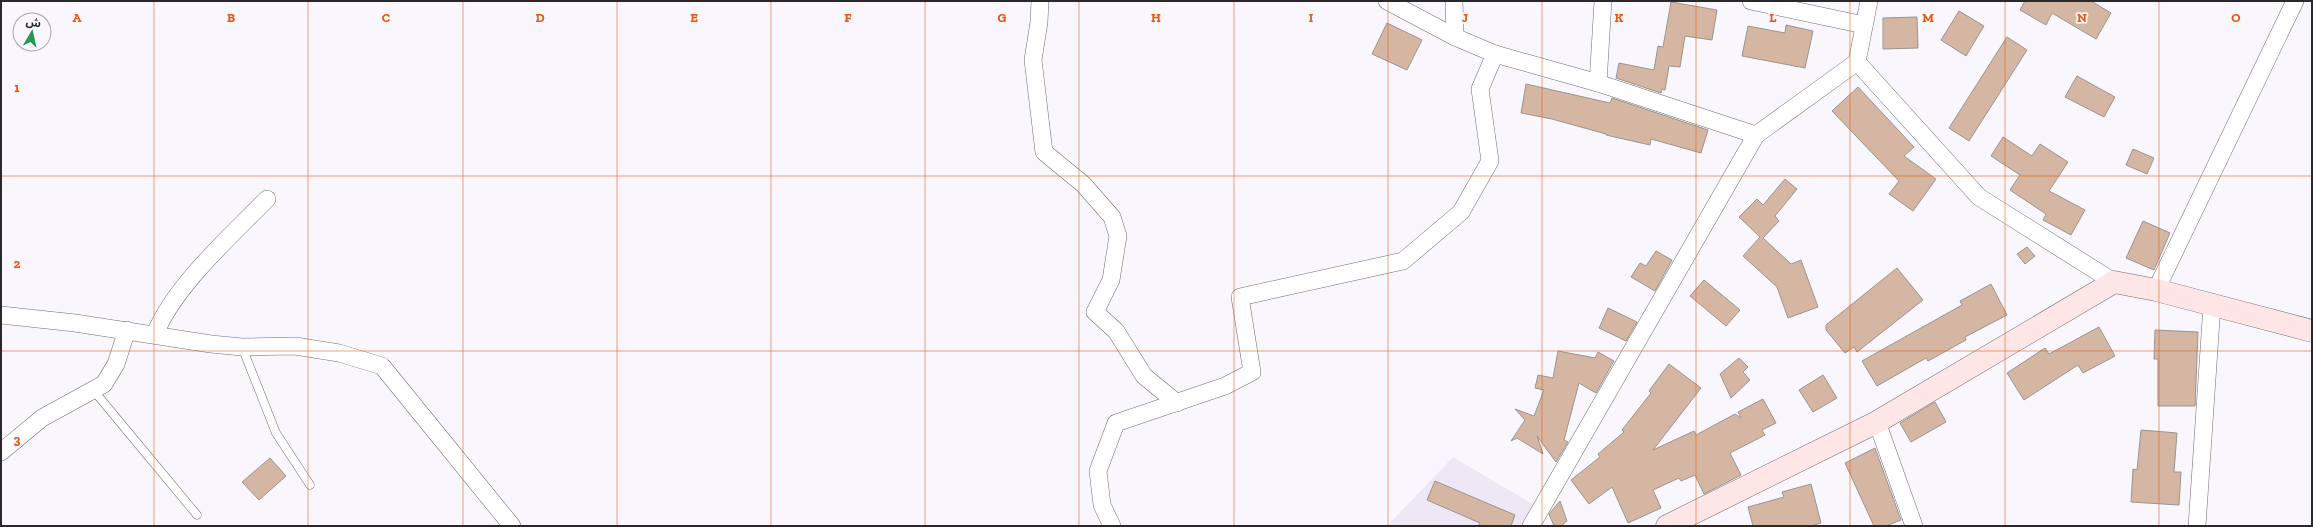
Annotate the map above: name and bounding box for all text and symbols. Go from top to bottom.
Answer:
text: A [73,10,82,25]
text: B [227,10,235,25]
text: C [382,10,390,25]
text: D [535,10,545,25]
text: E [690,10,698,25]
text: F [844,10,852,25]
text: G [998,10,1007,25]
text: H [1151,10,1161,25]
text: I [1309,10,1314,25]
text: J [1462,10,1468,25]
text: K [1615,10,1624,25]
text: L [1769,10,1777,25]
text: M [1922,10,1934,25]
text: N [2077,10,2087,25]
text: O [2231,10,2241,25]
north arrow [12,12,52,52]
text: ش [25,15,42,30]
text: 1 [14,80,20,95]
text: 2 [14,256,21,271]
text: 3 [14,432,21,447]

